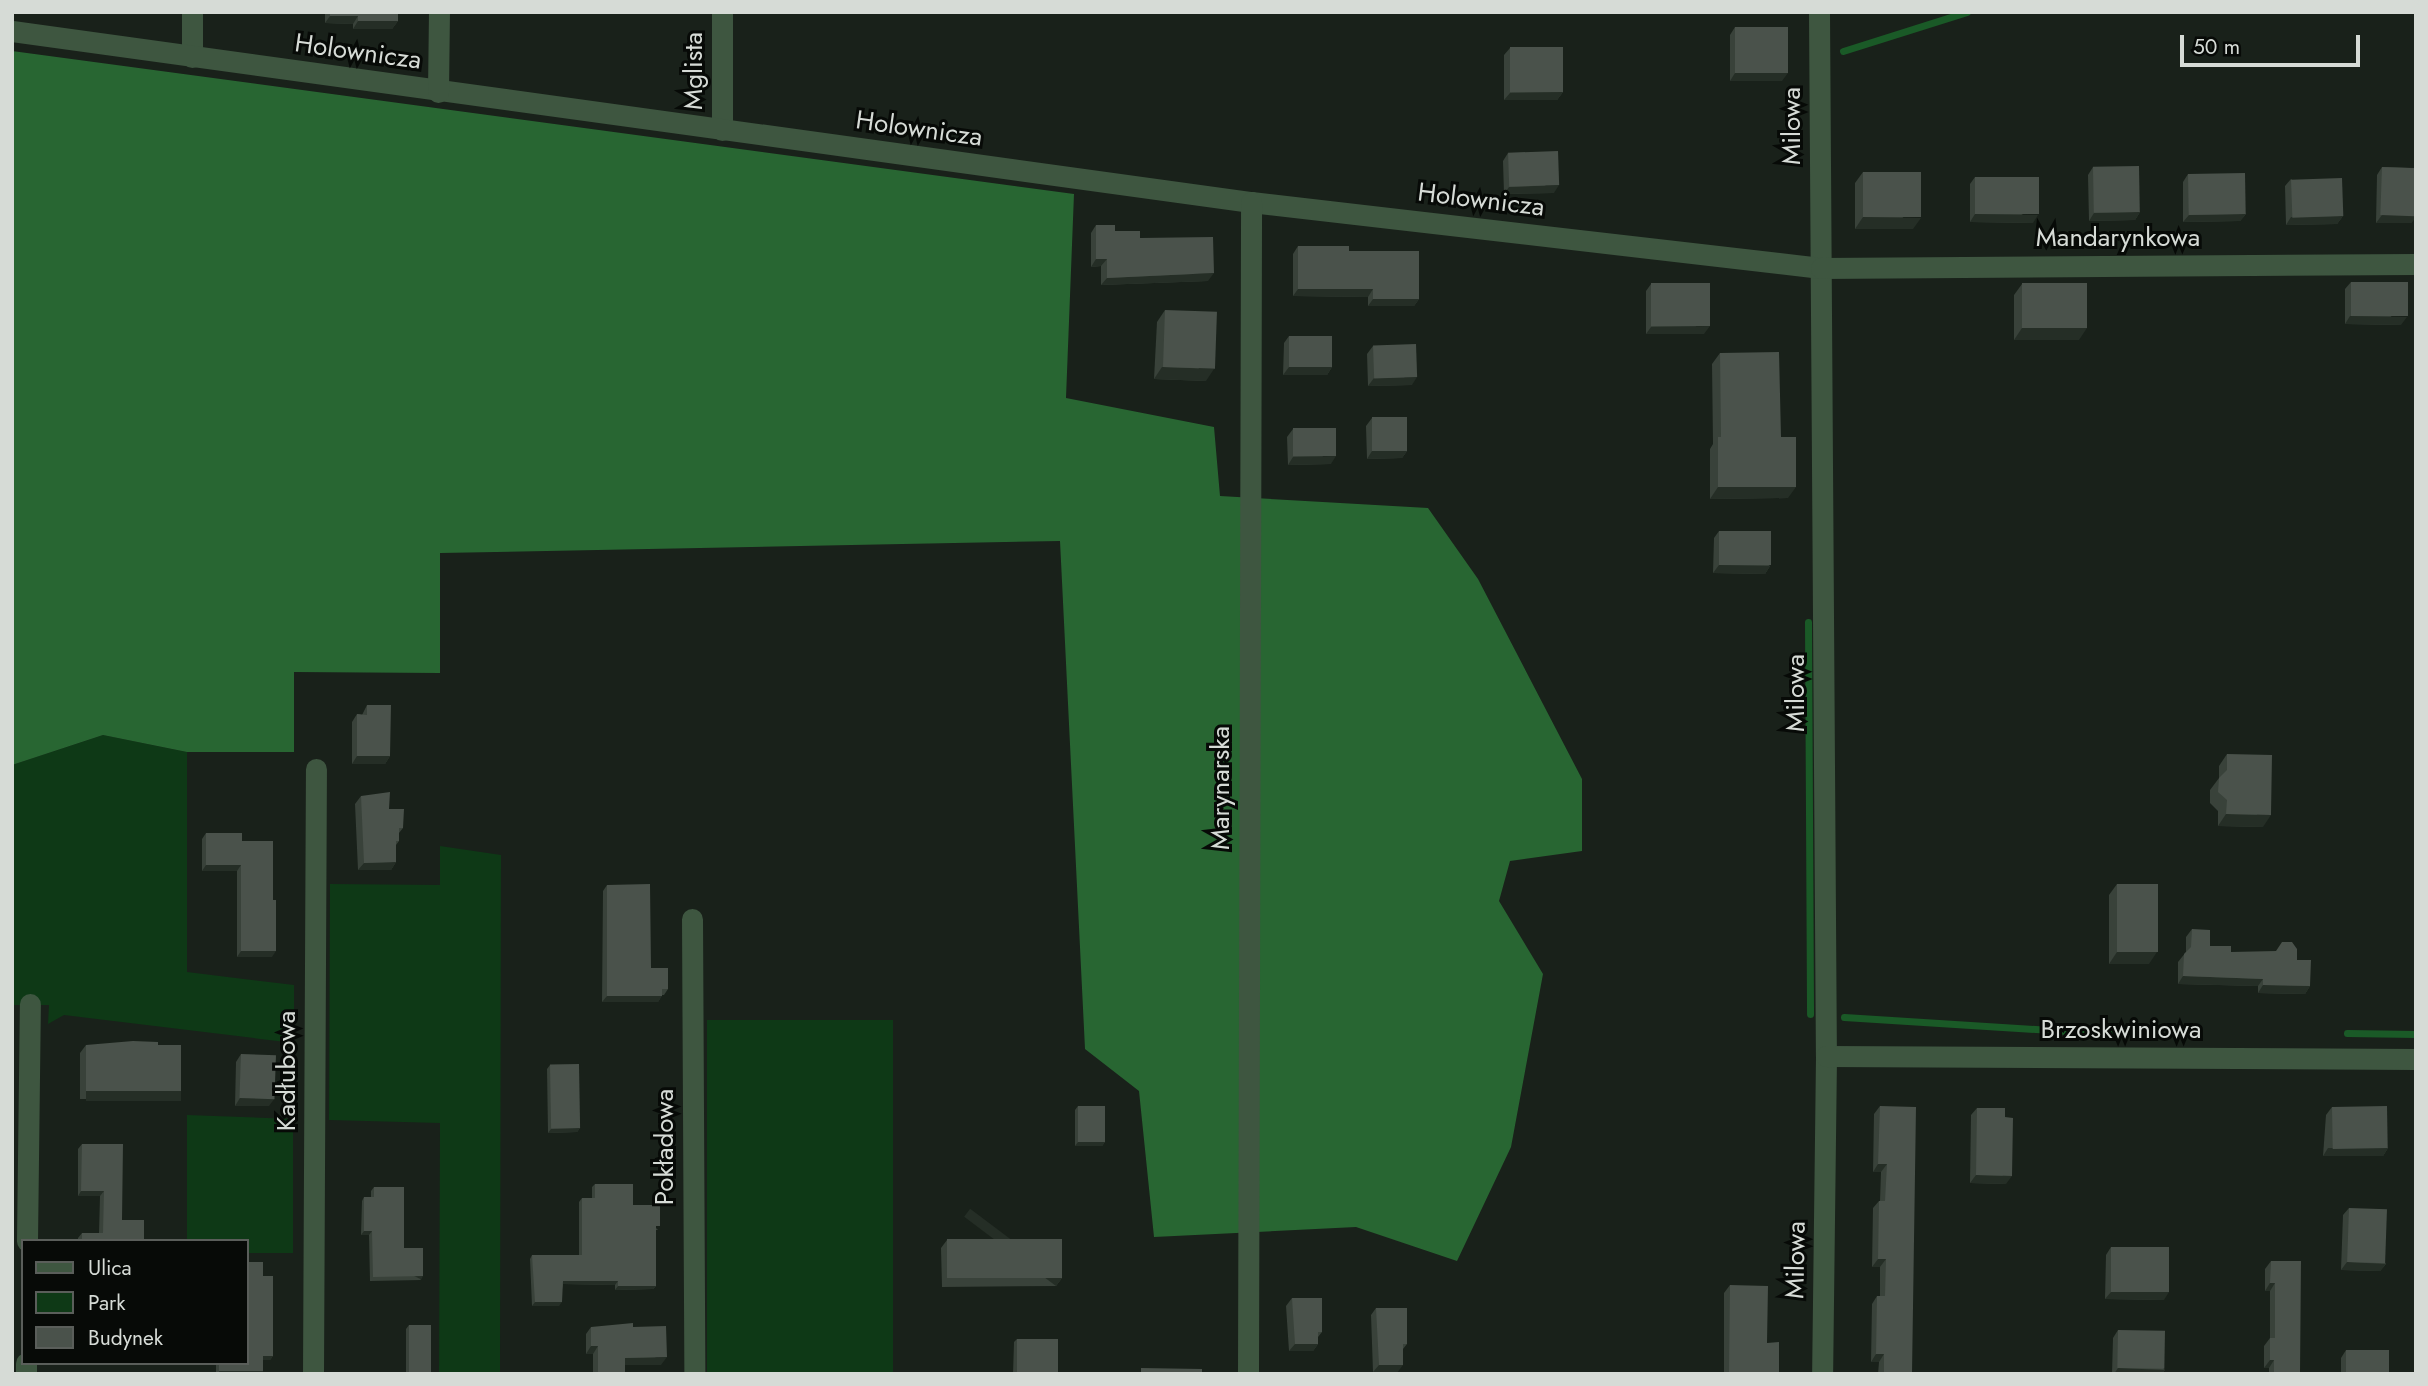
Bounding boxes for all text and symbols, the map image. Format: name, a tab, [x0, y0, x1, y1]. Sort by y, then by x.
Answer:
scale bar	[2183, 21, 2363, 65]
street label: Holownicza	[293, 28, 423, 76]
street label: Mglista	[678, 32, 710, 110]
text: 50 m	[2193, 32, 2240, 62]
street label: Milowa	[1776, 87, 1808, 165]
street label: Holownicza	[854, 105, 984, 153]
street label: Holownicza	[1416, 177, 1546, 223]
street label: Mandarynkowa	[2036, 222, 2200, 254]
street label: Milowa	[1780, 654, 1812, 732]
street label: Marynarska	[1205, 726, 1237, 850]
street label: Kadłubowa	[271, 1011, 303, 1131]
street label: Brzoskwiniowa	[2040, 1014, 2202, 1046]
street label: Pokładowa	[649, 1089, 681, 1205]
street label: Milowa	[1780, 1221, 1812, 1299]
legend	[21, 1239, 248, 1365]
text: Ulica	[88, 1253, 132, 1283]
text: Park	[88, 1288, 125, 1318]
text: Budynek	[88, 1323, 163, 1353]

